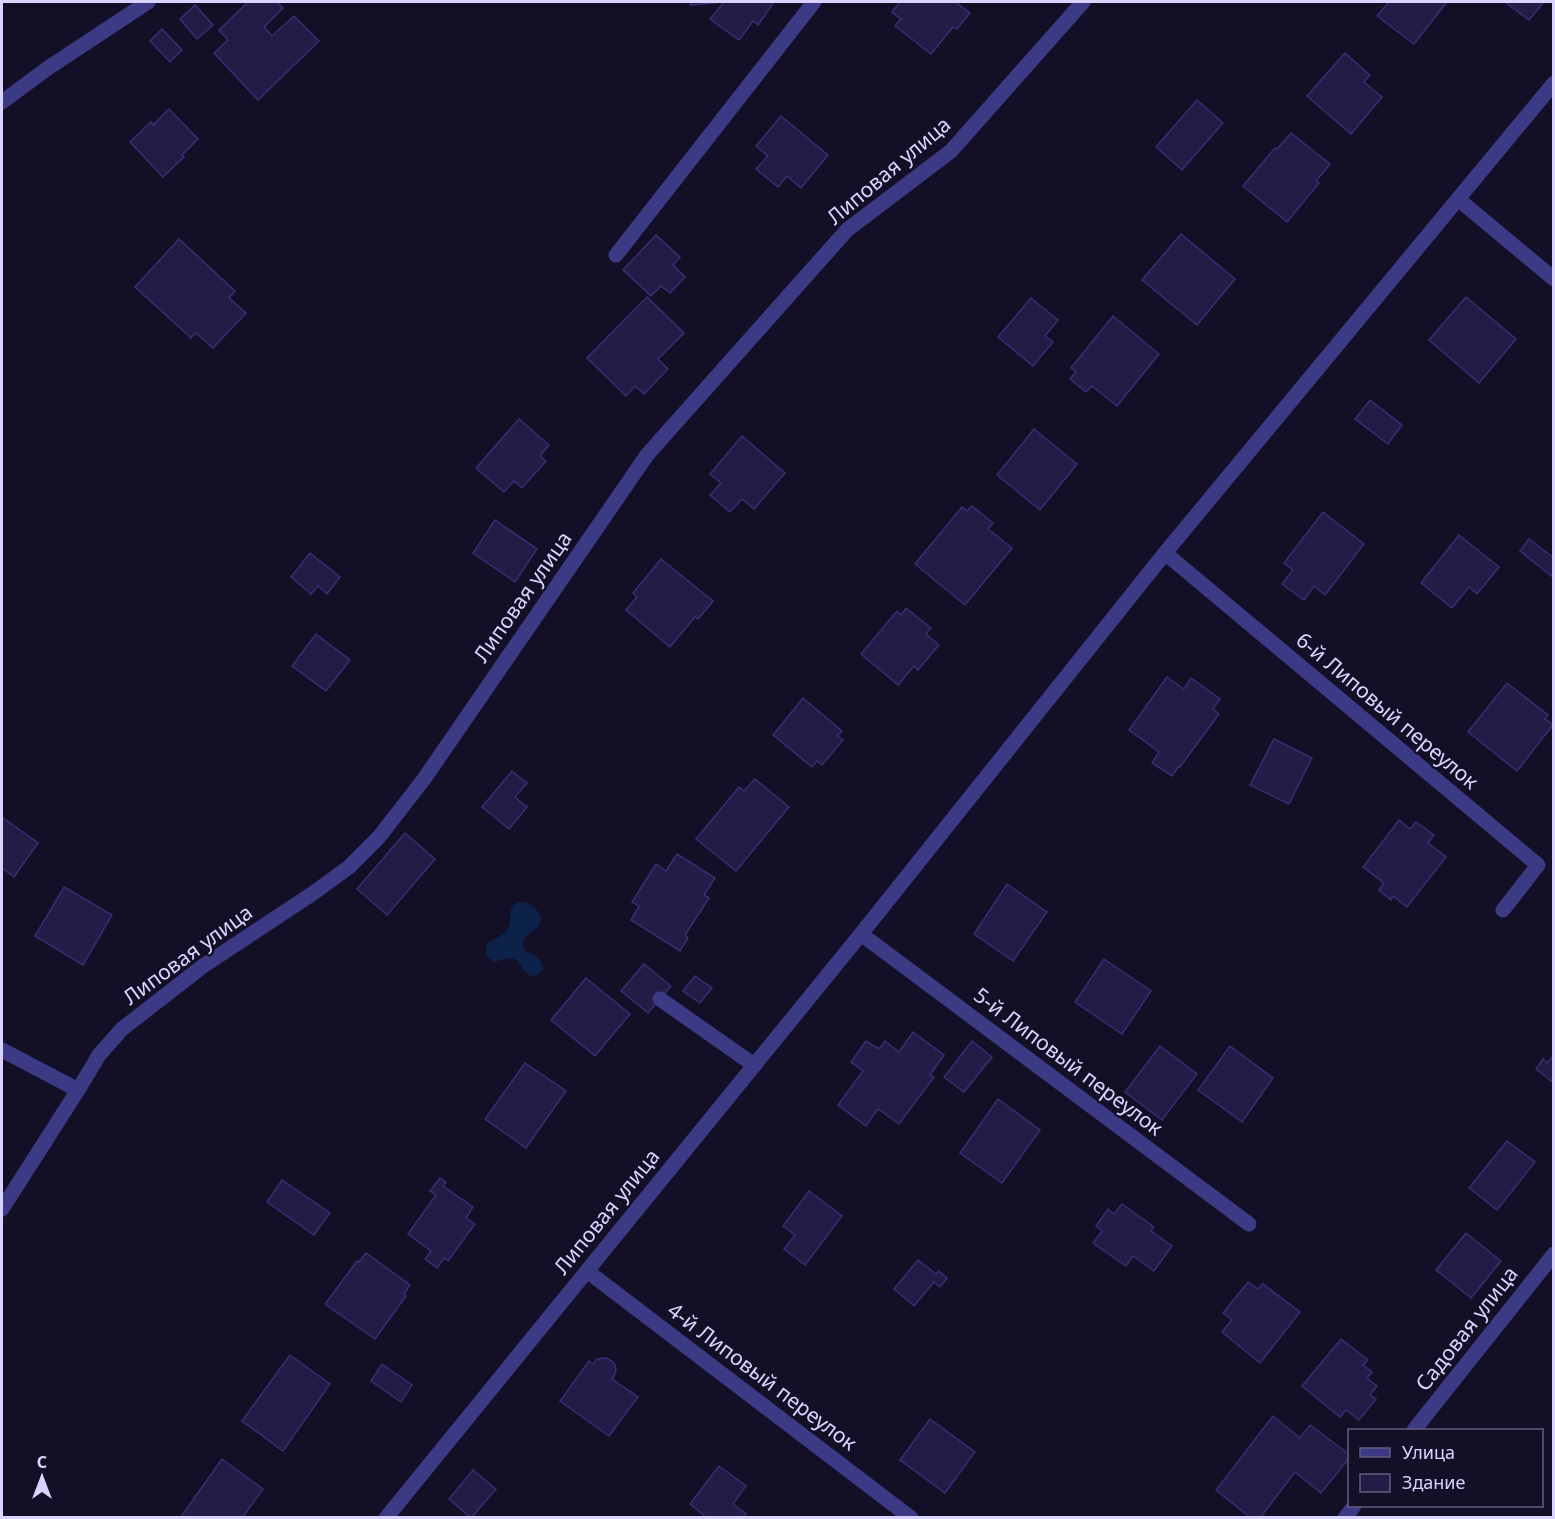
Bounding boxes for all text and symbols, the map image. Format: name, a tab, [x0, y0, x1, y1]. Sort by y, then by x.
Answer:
street label: Липовая улица	[821, 110, 956, 230]
street label: Липовая улица	[467, 526, 578, 667]
street label: 6-й Липовый переулок	[1291, 626, 1485, 795]
street label: Липовая улица	[117, 898, 258, 1011]
street label: 5-й Липовый переулок	[968, 981, 1169, 1142]
street label: Липовая улица	[547, 1143, 665, 1280]
street label: Садовая улица	[1409, 1260, 1524, 1396]
street label: 4-й Липовый переулок	[662, 1296, 863, 1457]
legend	[1348, 1429, 1543, 1507]
text: Улица	[1402, 1440, 1455, 1464]
north arrow	[12, 1447, 72, 1507]
text: С	[37, 1451, 47, 1473]
text: Здание	[1402, 1470, 1466, 1494]

